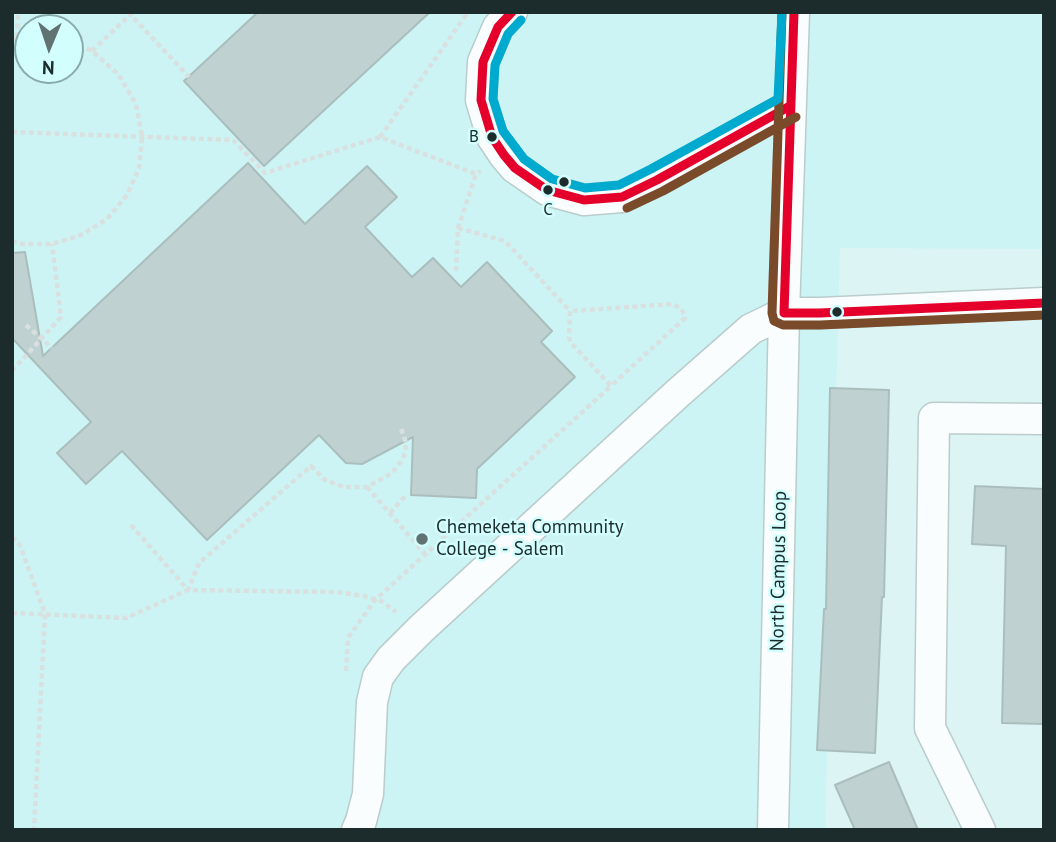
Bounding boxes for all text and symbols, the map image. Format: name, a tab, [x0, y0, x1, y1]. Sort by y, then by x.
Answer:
north arrow	[14, 14, 84, 84]
text: N	[42, 56, 55, 80]
place label: B	[469, 127, 479, 147]
marker: B	[485, 130, 499, 144]
unlabelled marker	[557, 175, 571, 189]
marker: C	[541, 183, 555, 197]
place label: C	[543, 200, 553, 220]
unlabelled marker	[830, 305, 844, 319]
street label: North Campus Loop	[766, 491, 792, 651]
place label: Chemeketa Community College - Salem	[436, 517, 624, 561]
marker: Chemeketa Community College - Salem	[414, 531, 430, 547]

